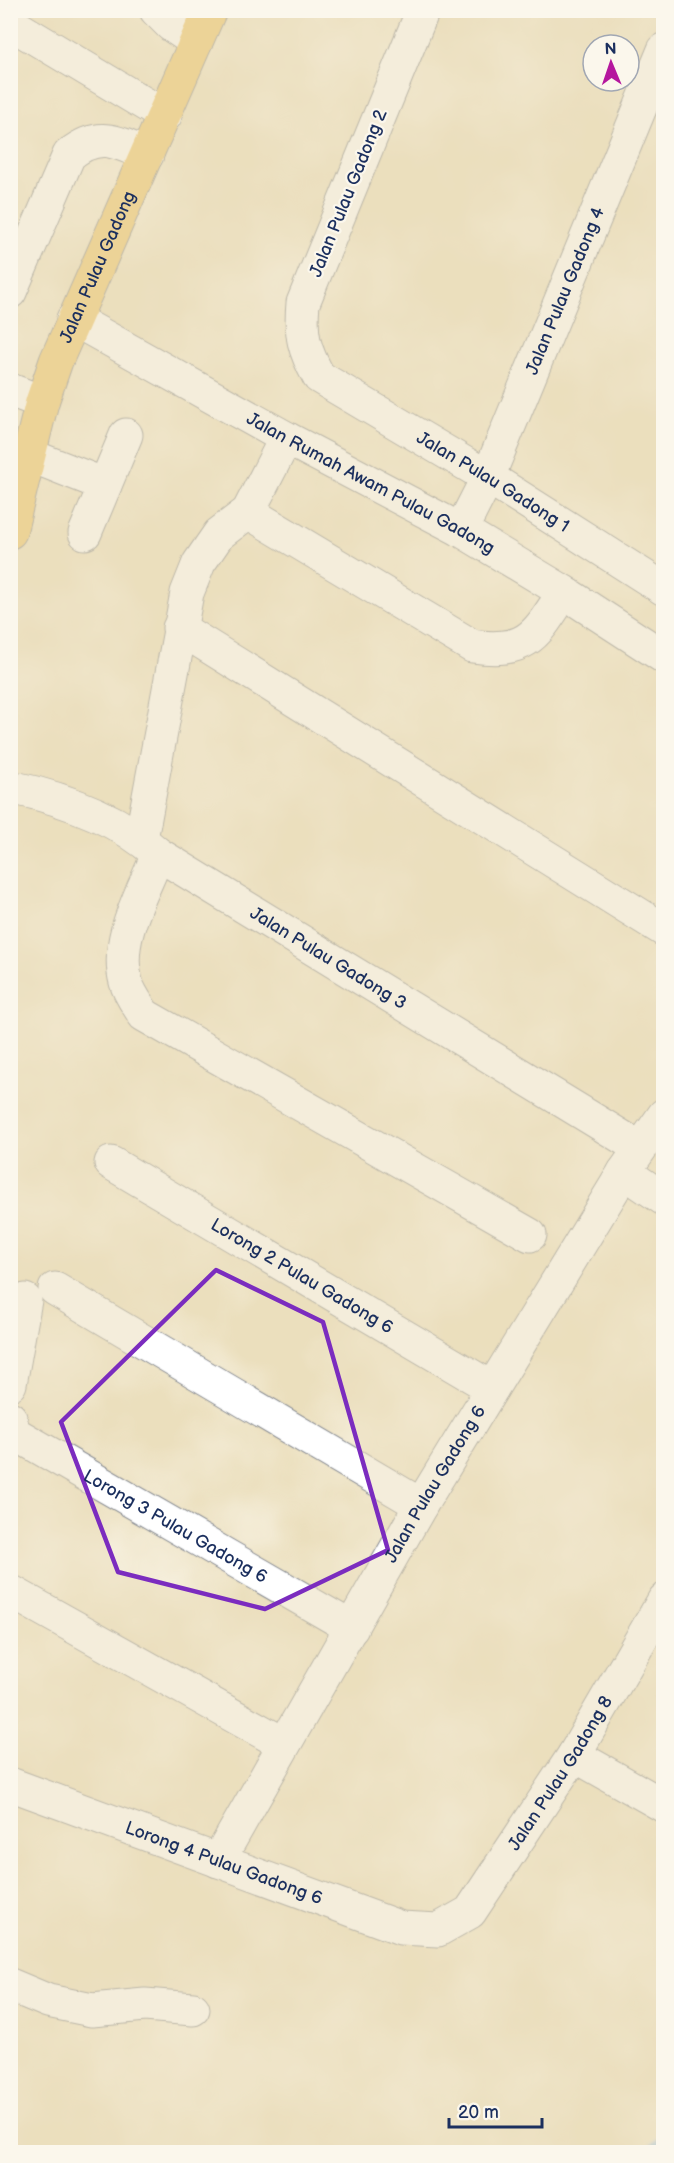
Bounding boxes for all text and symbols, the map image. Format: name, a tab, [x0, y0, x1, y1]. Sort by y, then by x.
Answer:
north arrow	[581, 33, 641, 93]
text: N	[604, 40, 617, 59]
street label: Jalan Pulau Gadong 2	[305, 106, 392, 280]
street label: Jalan Pulau Gadong	[55, 188, 140, 346]
street label: Jalan Pulau Gadong 4	[521, 204, 609, 378]
street label: Jalan Rumah Awam Pulau Gadong	[243, 408, 498, 559]
street label: Jalan Pulau Gadong 1	[413, 427, 573, 537]
street label: Jalan Pulau Gadong 3	[246, 903, 410, 1014]
street label: Lorong 2 Pulau Gadong 6	[207, 1214, 397, 1338]
street label: Jalan Pulau Gadong 6	[380, 1402, 490, 1566]
street label: Lorong 3 Pulau Gadong 6	[80, 1465, 271, 1588]
street label: Jalan Pulau Gadong 8	[504, 1692, 617, 1855]
street label: Lorong 4 Pulau Gadong 6	[122, 1817, 325, 1909]
scale bar	[449, 2091, 542, 2129]
text: 20 m	[458, 2102, 499, 2123]

